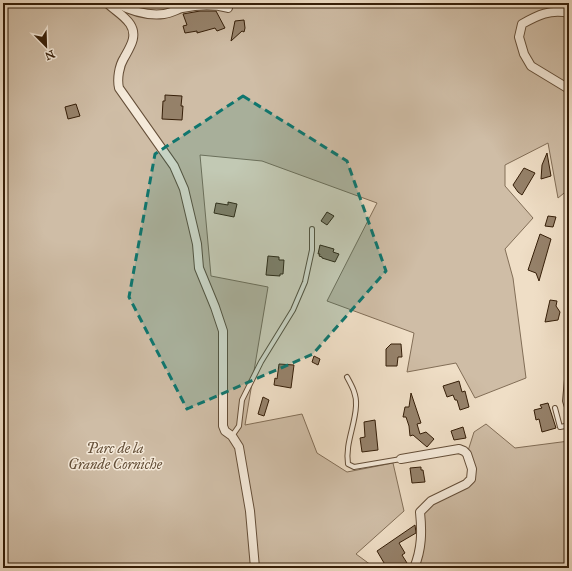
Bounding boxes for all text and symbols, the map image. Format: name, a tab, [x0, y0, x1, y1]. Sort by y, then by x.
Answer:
north arrow	[26, 26, 66, 66]
text: N	[42, 47, 57, 63]
park label: Parc de la Grande Corniche	[68, 440, 163, 473]

